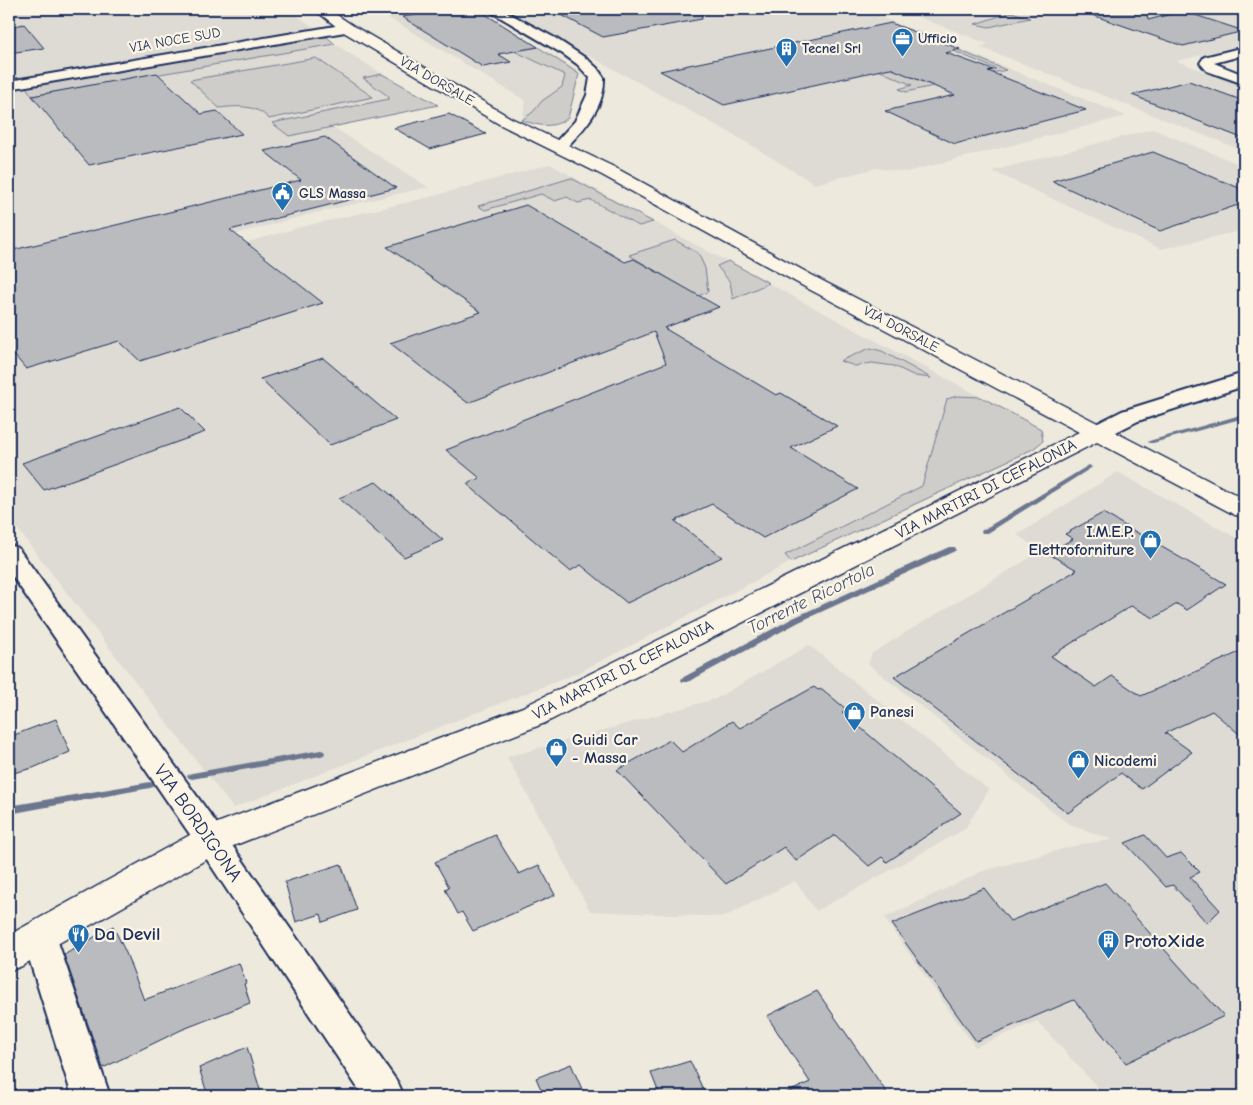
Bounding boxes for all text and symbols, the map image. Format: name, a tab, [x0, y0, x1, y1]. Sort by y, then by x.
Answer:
street label: VIA NOCE SUD	[128, 24, 222, 56]
office icon: Ufficio	[890, 26, 914, 57]
place label: Ufficio	[918, 30, 957, 47]
building icon: Tecnel Srl	[774, 36, 798, 67]
place label: Tecnel Srl	[802, 40, 861, 57]
street label: VIA DORSALE	[397, 53, 477, 109]
public building icon: GLS Massa	[271, 181, 295, 212]
place label: GLS Massa	[299, 185, 366, 202]
street label: VIA DORSALE	[860, 302, 942, 356]
street label: VIA MARTIRI DI CEFALONIA	[893, 435, 1079, 543]
place label: I.M.E.P. Elettroforniture	[1028, 523, 1134, 559]
shop icon: I.M.E.P. Elettroforniture	[1138, 529, 1162, 560]
water label: Torrente Ricortola	[744, 559, 878, 639]
street label: VIA MARTIRI DI CEFALONIA	[530, 616, 716, 724]
shop icon: Panesi	[842, 700, 866, 731]
place label: Panesi	[870, 703, 914, 721]
place label: Guidi Car - Massa	[572, 731, 638, 767]
shop icon: Guidi Car - Massa	[544, 737, 568, 768]
shop icon: Nicodemi	[1066, 749, 1090, 780]
place label: Nicodemi	[1094, 752, 1157, 770]
street label: VIA BORDIGONA	[149, 760, 247, 886]
restaurant icon: Da Devil	[66, 922, 90, 953]
place label: Da Devil	[94, 923, 161, 945]
building icon: ProtoXide	[1096, 929, 1120, 960]
place label: ProtoXide	[1124, 930, 1205, 952]

